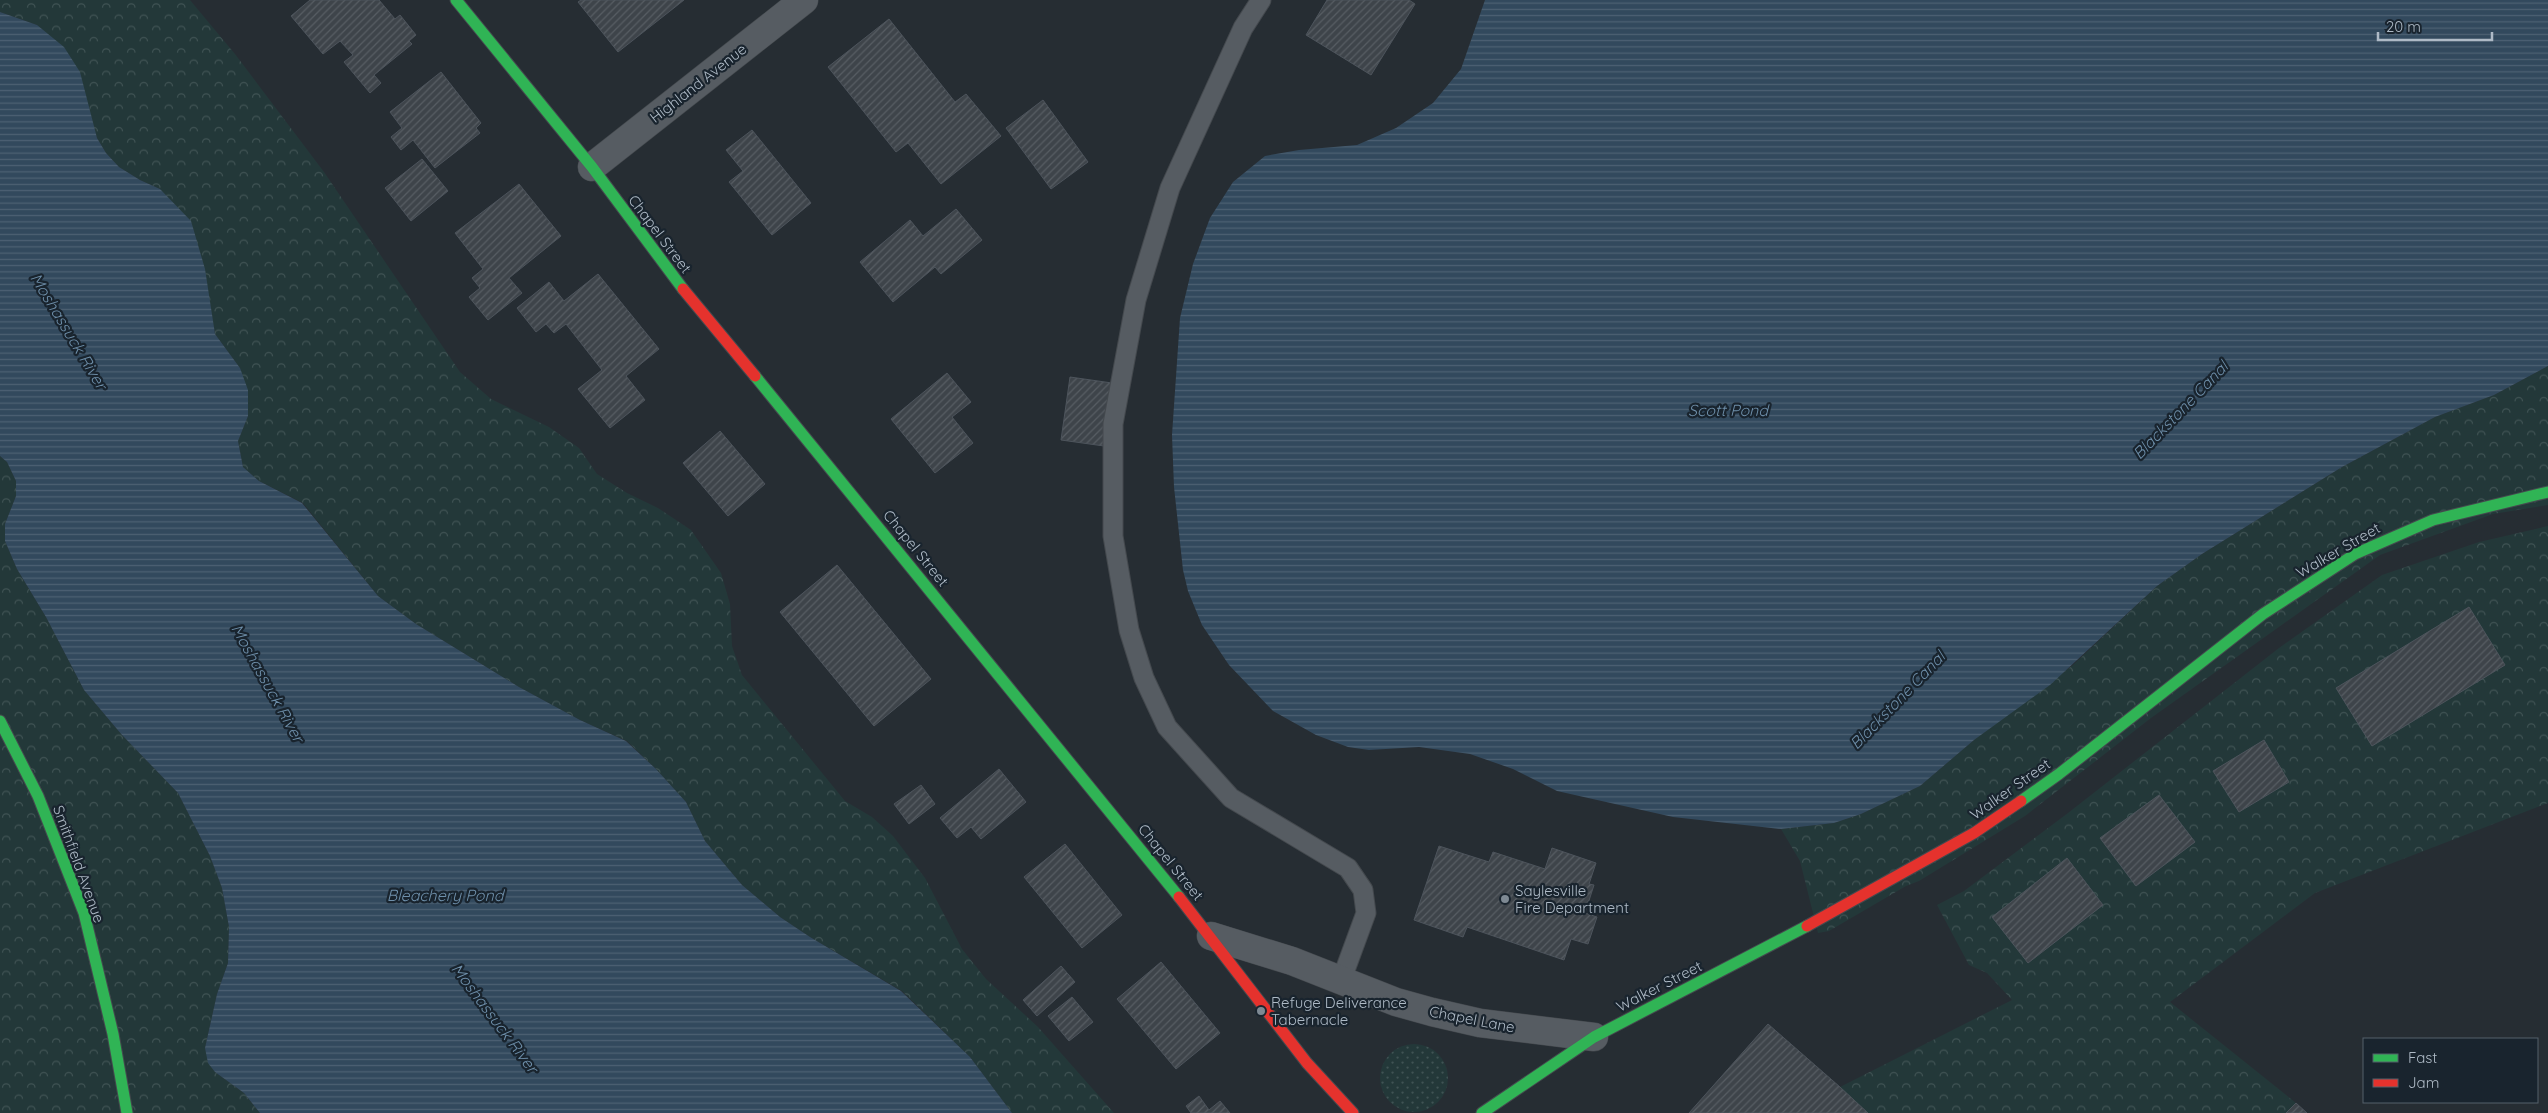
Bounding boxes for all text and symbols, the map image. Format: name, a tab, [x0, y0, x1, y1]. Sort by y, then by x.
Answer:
scale bar	[2378, 10, 2492, 42]
text: 20 m	[2386, 17, 2421, 36]
street label: Highland Avenue	[646, 39, 750, 127]
street label: Chapel Street	[624, 191, 696, 277]
water label: Moshassuck River	[26, 269, 113, 394]
water label: Blackstone Canal	[2128, 355, 2233, 463]
water label: Scott Pond	[1688, 400, 1770, 420]
street label: Chapel Street	[879, 506, 953, 590]
street label: Walker Street	[2293, 518, 2383, 582]
water label: Moshassuck River	[227, 620, 310, 747]
water label: Blackstone Canal	[1845, 645, 1950, 753]
street label: Walker Street	[1966, 754, 2054, 824]
street label: Smithfield Avenue	[49, 803, 109, 925]
street label: Chapel Street	[1134, 820, 1208, 904]
place label: Saylesville Fire Department	[1515, 881, 1629, 917]
water label: Bleachery Pond	[387, 885, 506, 905]
marker: Saylesville Fire Department	[1499, 893, 1511, 905]
street label: Walker Street	[1613, 956, 1705, 1016]
water label: Moshassuck River	[447, 959, 544, 1078]
place label: Refuge Deliverance Tabernacle	[1271, 993, 1407, 1029]
street label: Chapel Lane	[1428, 1001, 1516, 1037]
marker: Refuge Deliverance Tabernacle	[1255, 1005, 1267, 1017]
legend	[2363, 1038, 2538, 1103]
text: Fast	[2408, 1048, 2437, 1067]
text: Jam	[2408, 1073, 2439, 1092]

